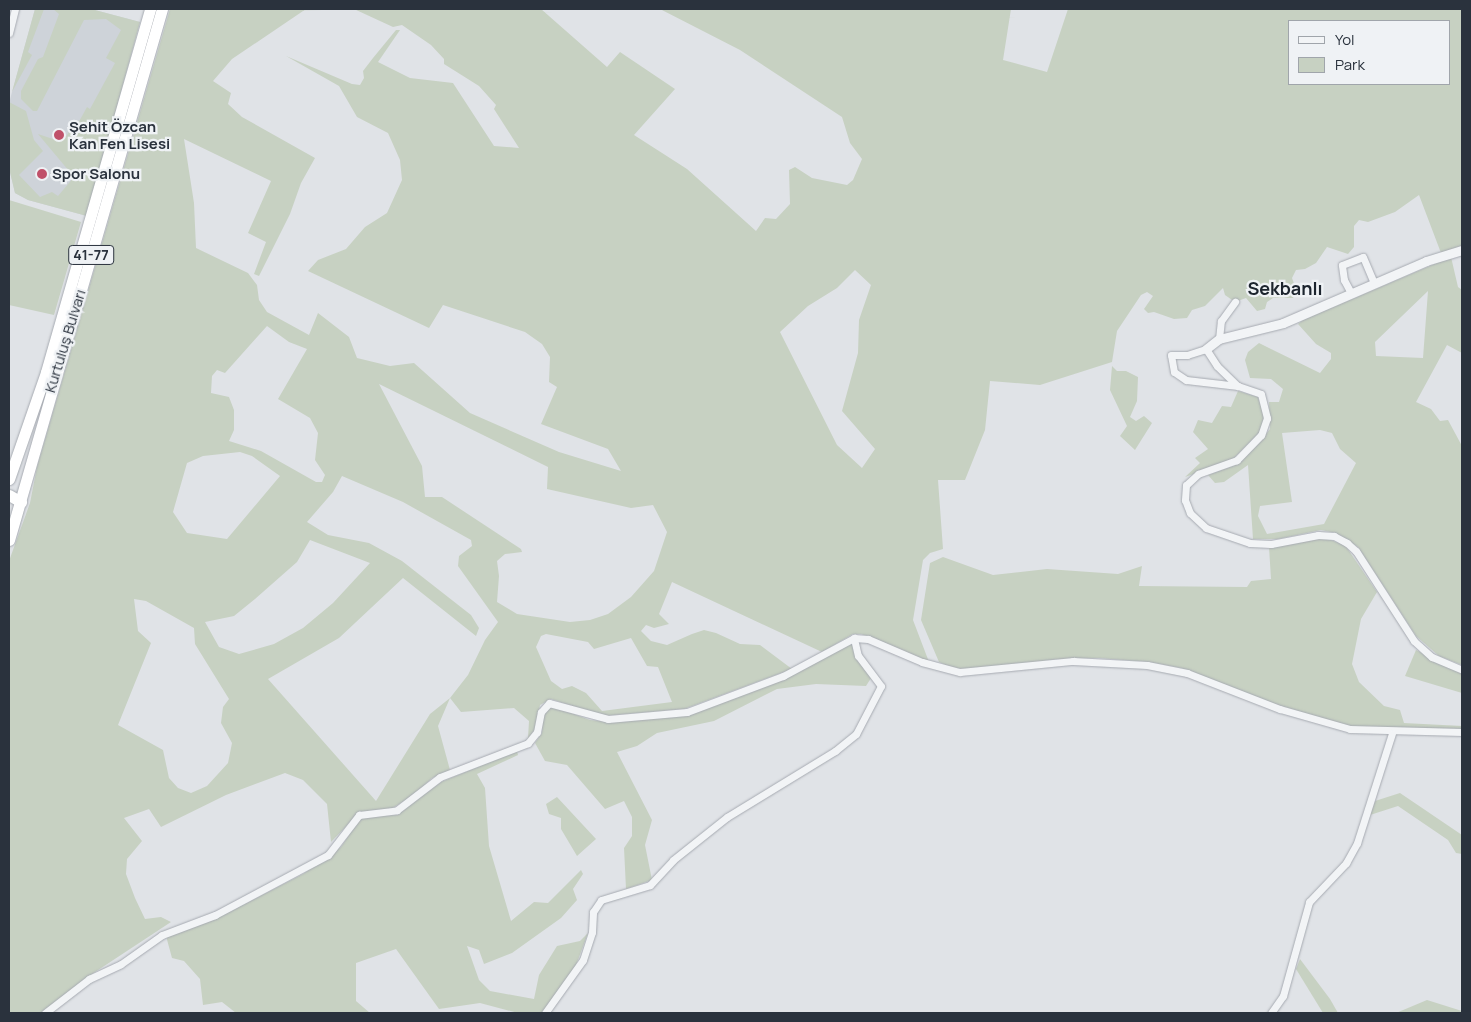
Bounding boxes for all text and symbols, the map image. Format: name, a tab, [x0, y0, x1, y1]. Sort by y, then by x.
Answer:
legend	[1288, 20, 1451, 85]
text: Yol	[1335, 29, 1355, 50]
text: Park	[1335, 54, 1365, 75]
place label: Şehit Özcan Kan Fen Lisesi	[69, 117, 170, 152]
marker: Şehit Özcan Kan Fen Lisesi	[53, 129, 65, 141]
place label: Spor Salonu	[52, 165, 140, 183]
marker: Spor Salonu	[36, 168, 48, 180]
road number: 41-77	[67, 244, 115, 266]
district label: Sekbanlı	[1247, 277, 1323, 299]
street label: Kurtuluş Bulvarı	[41, 287, 89, 395]

